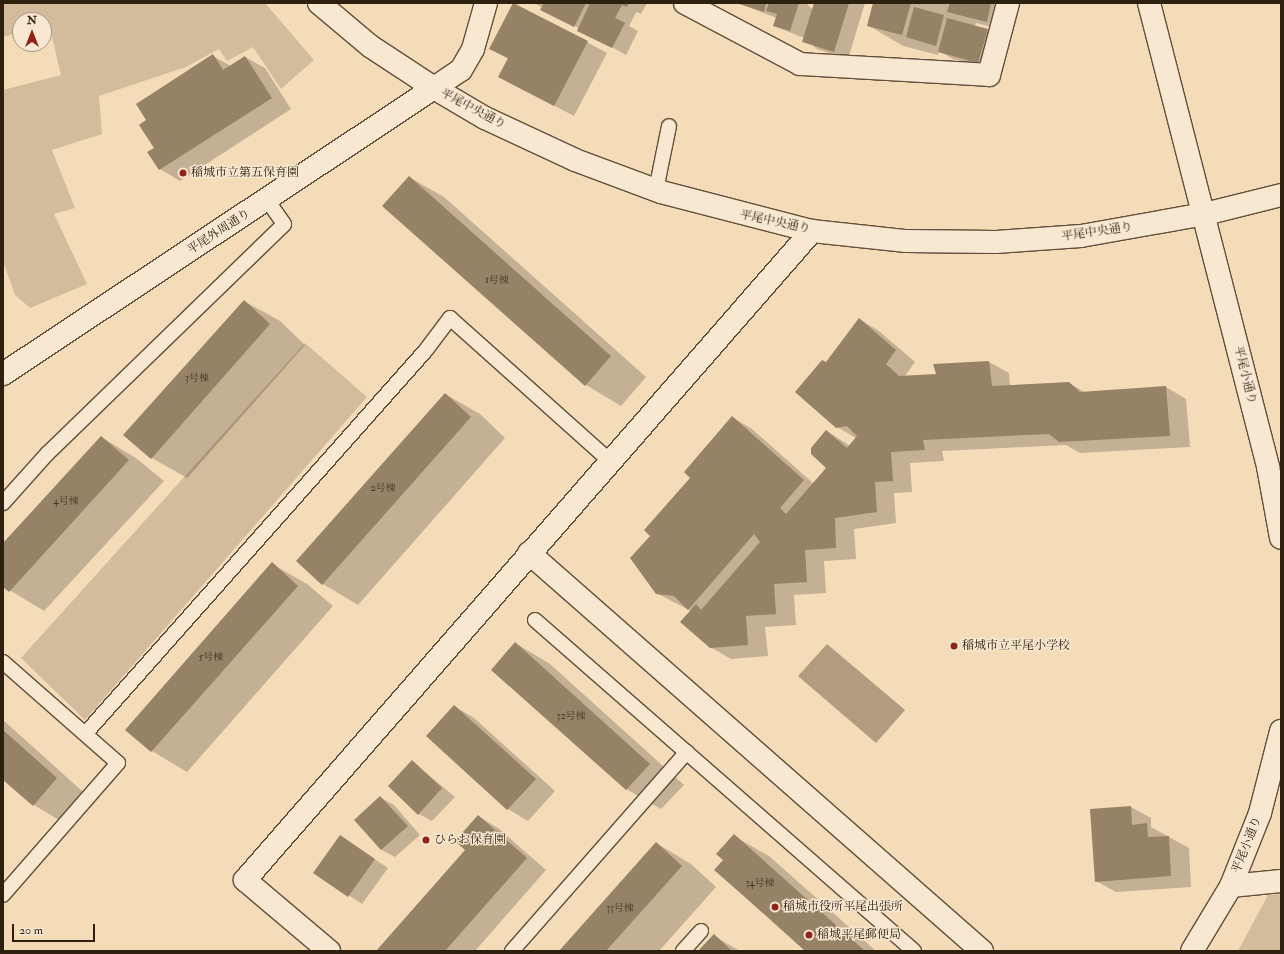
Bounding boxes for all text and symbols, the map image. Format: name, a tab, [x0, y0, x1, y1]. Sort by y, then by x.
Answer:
north arrow	[12, 12, 52, 52]
text: N	[27, 14, 37, 27]
street label: 平尾中央通り	[438, 86, 508, 132]
place label: 稲城市立第五保育園	[191, 166, 299, 180]
marker: 稲城市立第五保育園	[178, 168, 188, 178]
street label: 平尾外周通り	[185, 206, 253, 258]
street label: 平尾中央通り	[738, 207, 812, 237]
street label: 平尾中央通り	[1060, 220, 1134, 244]
house number: 1号棟	[485, 275, 509, 287]
street label: 平尾小通り	[1231, 344, 1259, 406]
house number: 3号棟	[185, 373, 209, 385]
house number: 2号棟	[370, 483, 396, 495]
house number: 4号棟	[53, 496, 79, 508]
place label: 稲城市立平尾小学校	[962, 639, 1070, 653]
marker: 稲城市立平尾小学校	[949, 641, 959, 651]
house number: 5号棟	[199, 652, 223, 664]
house number: 32号棟	[557, 711, 585, 723]
street label: 平尾小通り	[1229, 814, 1265, 876]
place label: ひらお保育園	[434, 833, 506, 847]
marker: ひらお保育園	[421, 835, 431, 845]
house number: 34号棟	[745, 878, 775, 890]
place label: 稲城市役所平尾出張所	[783, 900, 903, 914]
marker: 稲城市役所平尾出張所	[770, 902, 780, 912]
house number: 33号棟	[606, 903, 634, 915]
scale bar	[14, 916, 97, 942]
text: 20 m	[19, 923, 43, 938]
place label: 稲城平尾郵便局	[817, 928, 901, 942]
marker: 稲城平尾郵便局	[804, 930, 814, 940]

